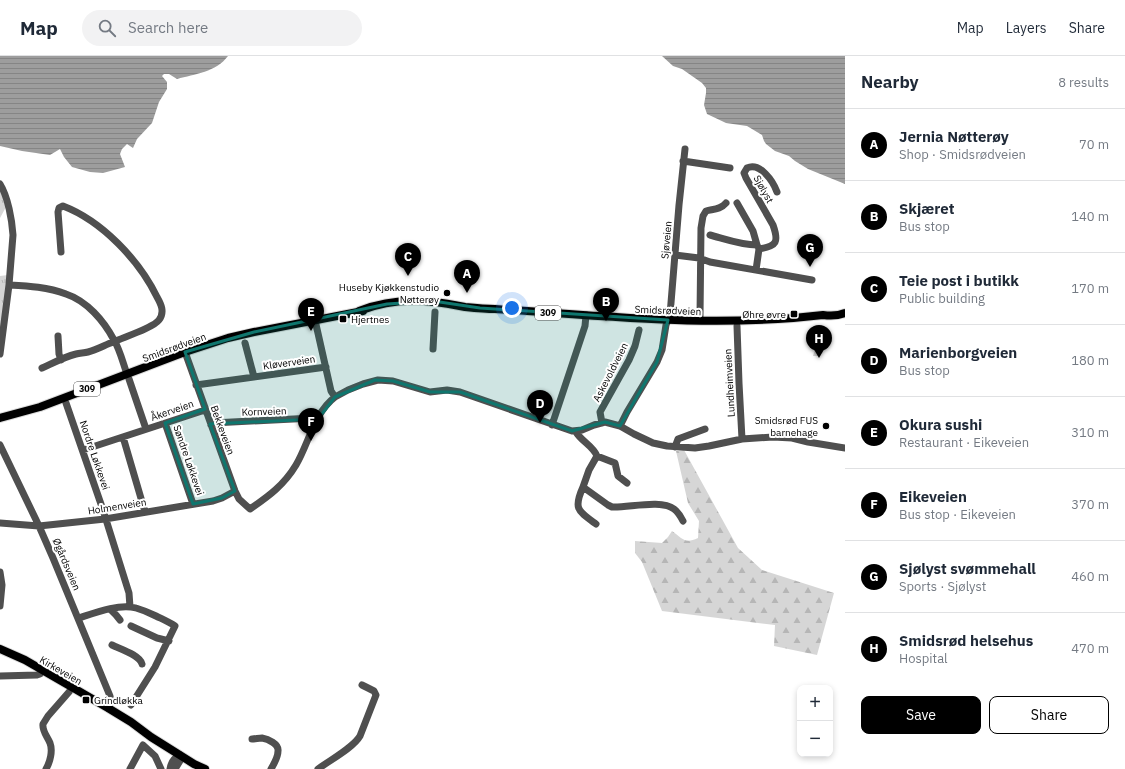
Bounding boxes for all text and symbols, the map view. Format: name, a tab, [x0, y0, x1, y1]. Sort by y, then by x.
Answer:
search box	[82, 10, 362, 46]
text: Map	[20, 16, 58, 40]
icon: search	[96, 17, 118, 39]
text: Search here	[128, 18, 208, 37]
text: Map	[957, 19, 984, 37]
text: Layers	[1006, 19, 1047, 37]
text: Share	[1069, 19, 1105, 37]
text: Nearby	[861, 71, 919, 93]
text: 8 results	[1058, 74, 1109, 91]
text: Jernia Nøtterøy	[899, 127, 1009, 146]
text: A	[870, 136, 878, 153]
text: 70 m	[1079, 136, 1109, 153]
text: Shop · Smidsrødveien	[899, 146, 1026, 163]
street label: Sjølyst	[751, 173, 777, 206]
text: Skjæret	[899, 199, 954, 218]
text: B	[870, 208, 878, 225]
text: 140 m	[1071, 208, 1109, 225]
text: Bus stop	[899, 218, 950, 235]
street label: Sjøveien	[658, 221, 675, 259]
pin: G	[797, 234, 823, 267]
pin: C	[395, 243, 421, 276]
pin: A	[454, 260, 480, 293]
text: Teie post i butikk	[899, 271, 1019, 290]
text: C	[870, 280, 878, 297]
text: 170 m	[1071, 280, 1109, 297]
place label: Huseby Kjøkkenstudio Nøtterøy	[339, 281, 439, 306]
marker: Huseby Kjøkkenstudio Nøtterøy	[442, 288, 452, 298]
pin: B	[593, 288, 619, 321]
text: Public building	[899, 290, 985, 307]
pin: E	[298, 298, 324, 331]
your location	[502, 298, 522, 318]
street label: Smidsrødveien	[634, 303, 702, 318]
road number: 309	[535, 306, 561, 320]
place label: Øhre øvre	[742, 308, 786, 321]
marker: Øhre øvre	[789, 309, 799, 319]
place label: Hjertnes	[351, 313, 389, 326]
marker: Hjertnes	[338, 314, 348, 324]
pin: H	[806, 325, 832, 358]
street label: Smidsrødveien	[141, 330, 208, 365]
street label: Askevoldveien	[590, 340, 631, 404]
text: Marienborgveien	[899, 343, 1017, 362]
street label: Lundheimveien	[721, 348, 738, 417]
street label: Kløverveien	[262, 352, 316, 373]
text: D	[869, 352, 879, 369]
text: 180 m	[1071, 352, 1109, 369]
text: Bus stop	[899, 362, 950, 379]
road number: 309	[74, 382, 100, 396]
pin: D	[527, 390, 553, 423]
street label: Åkerveien	[149, 397, 195, 424]
street label: Bekkeveien	[208, 404, 237, 457]
street label: Kornveien	[241, 404, 287, 419]
pin: F	[298, 408, 324, 441]
place label: Smidsrød FUS barnehage	[755, 414, 819, 439]
text: Okura sushi	[899, 415, 982, 434]
street label: Nordre Løkkevei	[77, 419, 113, 492]
marker: Smidsrød FUS barnehage	[821, 421, 831, 431]
street label: Søndre Løkkevei	[170, 423, 207, 497]
text: E	[870, 424, 878, 441]
text: 310 m	[1071, 424, 1109, 441]
text: Restaurant · Eikeveien	[899, 434, 1029, 451]
text: Eikeveien	[899, 487, 967, 506]
street label: Holmenveien	[87, 495, 147, 518]
text: F	[870, 496, 878, 513]
text: 370 m	[1071, 496, 1109, 513]
text: Bus stop · Eikeveien	[899, 506, 1016, 523]
street label: Øgårdsveien	[50, 536, 83, 592]
text: Sjølyst svømmehall	[899, 559, 1036, 578]
text: G	[869, 568, 879, 585]
text: 460 m	[1071, 568, 1109, 585]
text: Sports · Sjølyst	[899, 578, 986, 595]
text: Smidsrød helsehus	[899, 631, 1033, 650]
text: H	[869, 640, 879, 657]
text: 470 m	[1071, 640, 1109, 657]
text: Hospital	[899, 650, 948, 667]
street label: Kirkeveien	[37, 653, 84, 688]
map controls	[797, 685, 833, 757]
button: +	[797, 685, 833, 721]
place label: Grindløkka	[94, 694, 143, 707]
marker: Grindløkka	[81, 695, 91, 705]
button: Save	[861, 696, 981, 734]
button: Share	[989, 696, 1109, 734]
button: −	[797, 721, 833, 757]

